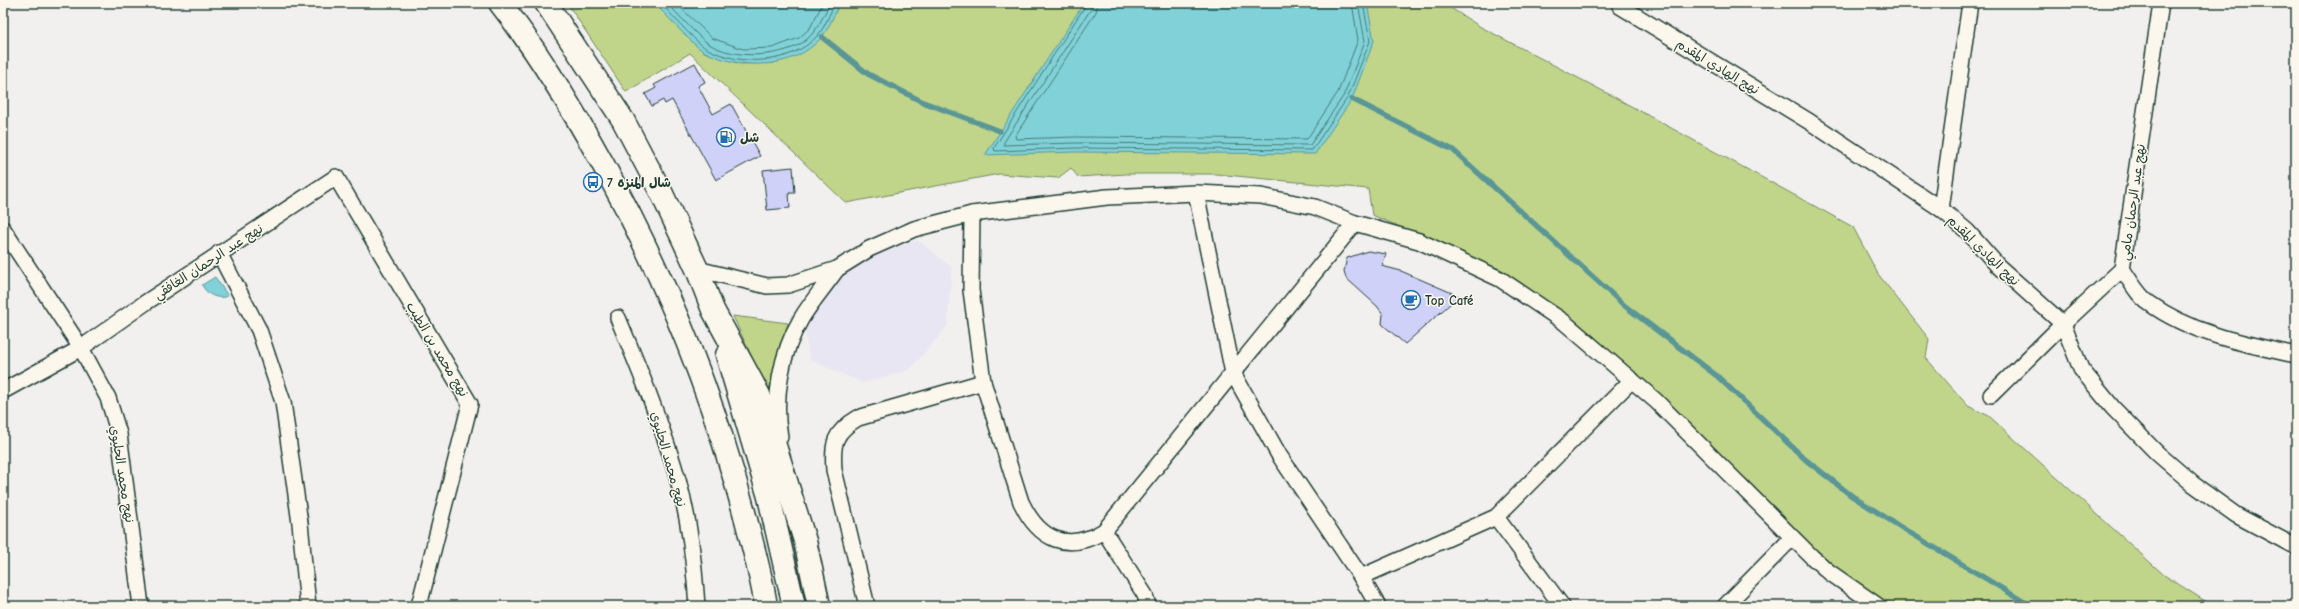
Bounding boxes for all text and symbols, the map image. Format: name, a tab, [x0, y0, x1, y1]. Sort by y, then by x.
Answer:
street label: نهج الهادي المقدم	[1672, 36, 1762, 100]
fuel station icon: شل	[715, 126, 737, 148]
place label: شل	[740, 130, 759, 145]
street label: نهج عبد الرحمان مامي	[2117, 143, 2152, 262]
bus stop icon: شال المنزه 7	[582, 171, 604, 193]
place label: شال المنزه 7	[607, 175, 671, 190]
street label: نهج الهادي المقدم	[1942, 212, 2023, 291]
street label: نهج عبد الرحمان الغافقي	[151, 221, 268, 306]
cafe icon: Top Café	[1400, 289, 1422, 311]
place label: Top Café	[1425, 293, 1474, 308]
street label: نهج محمد بن الطيب	[402, 299, 472, 400]
street label: نهج محمد الحليوي	[646, 410, 689, 509]
street label: نهج محمد الحليوي	[105, 424, 138, 524]

